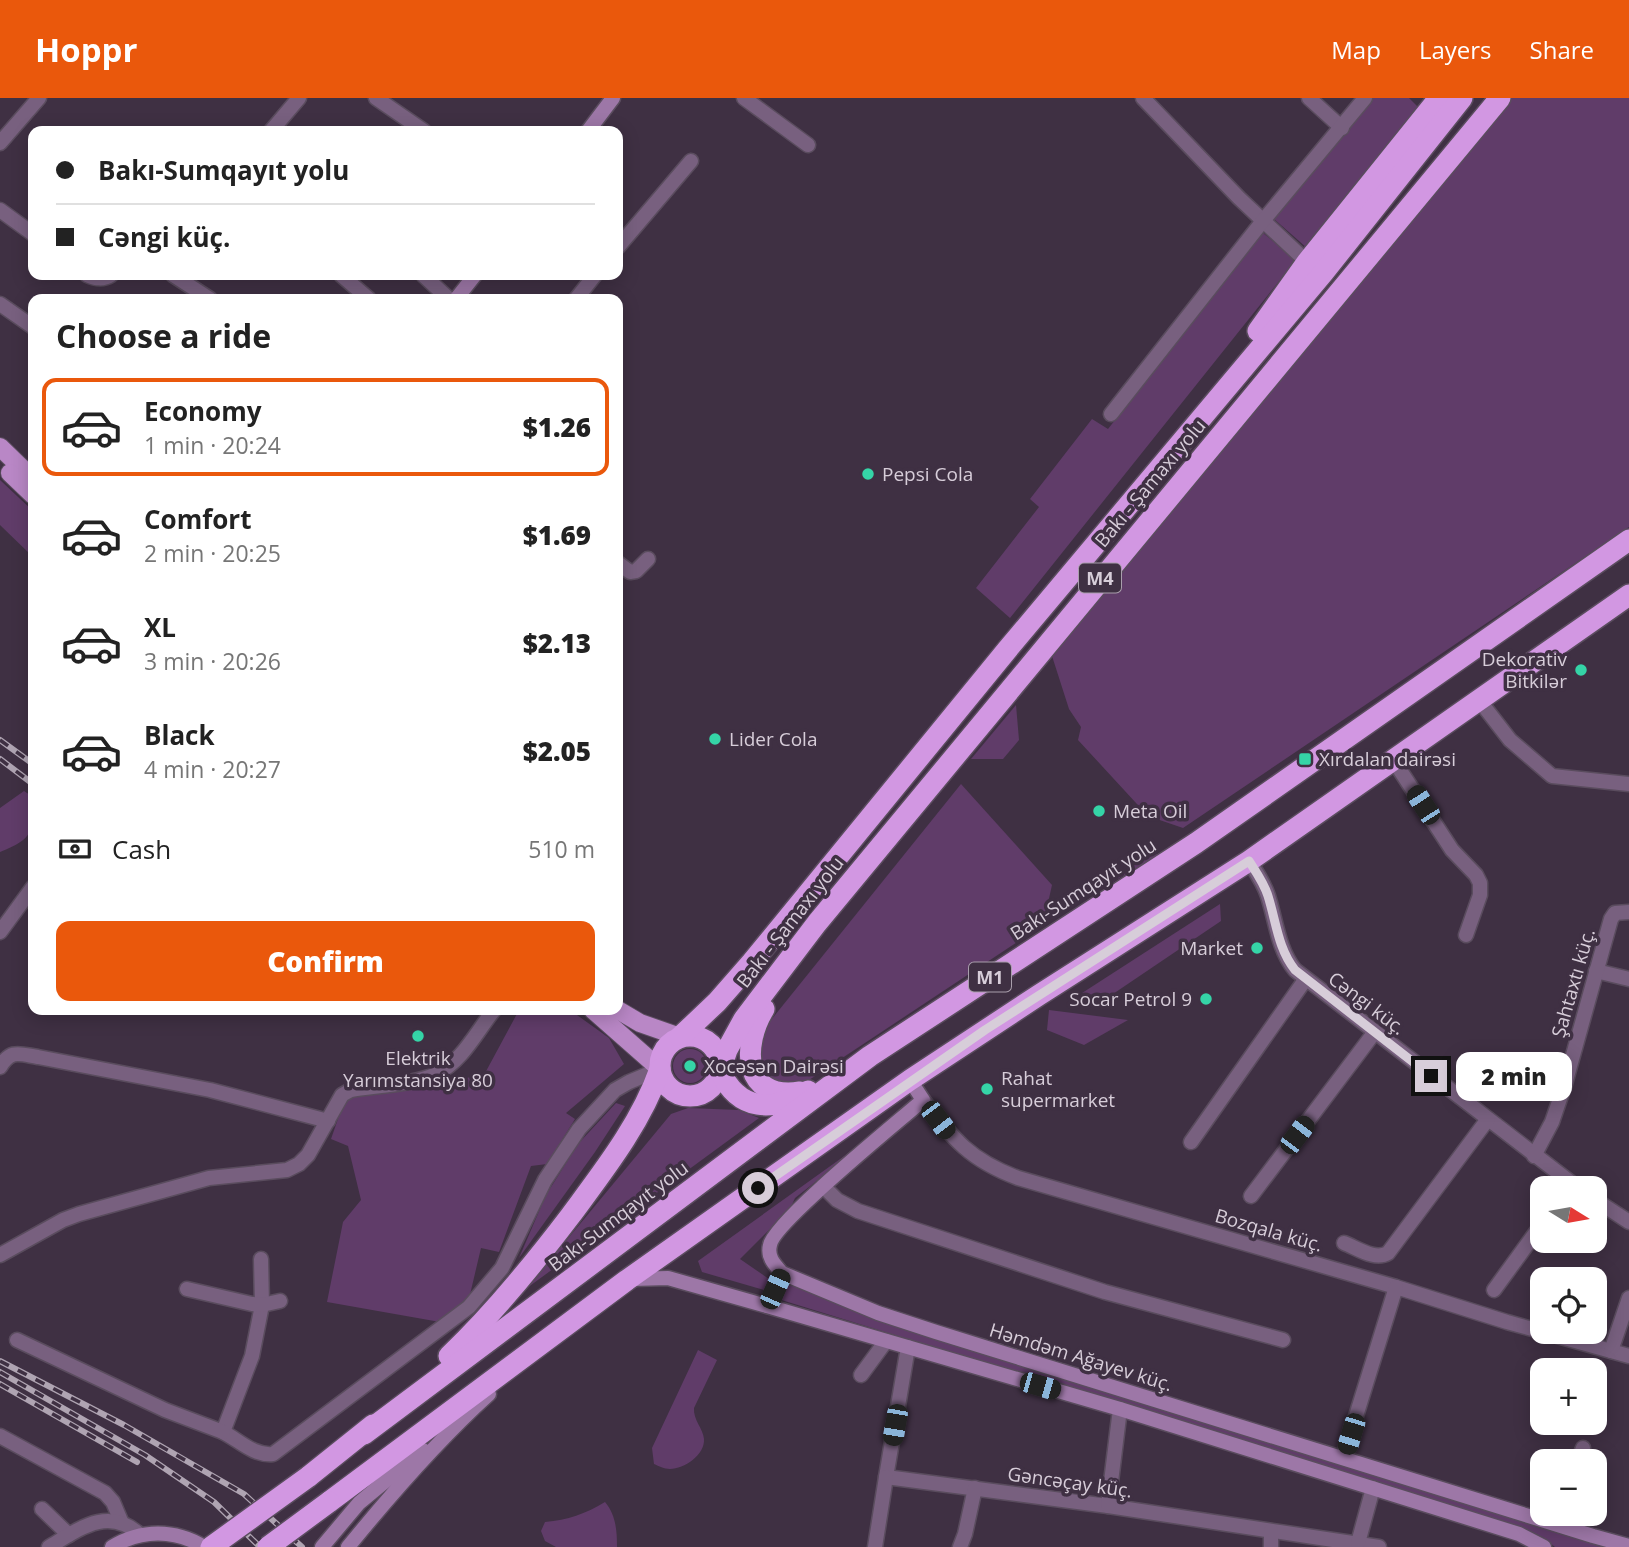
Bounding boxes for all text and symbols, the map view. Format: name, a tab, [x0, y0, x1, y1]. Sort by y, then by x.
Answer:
text: Hoppr	[35, 27, 137, 72]
text: Map	[1331, 33, 1381, 66]
text: Layers	[1419, 33, 1492, 66]
text: Share	[1530, 33, 1594, 66]
text: Bakı-Sumqayıt yolu	[98, 152, 349, 188]
text: Cəngi küç.	[98, 219, 230, 255]
text: Choose a ride	[56, 314, 271, 357]
text: Economy	[144, 393, 262, 429]
icon: car	[60, 396, 123, 459]
text: $1.26	[523, 409, 591, 445]
street label: Bakı - Şamaxı yolu	[1089, 413, 1211, 553]
text: 1 min · 20:24	[144, 429, 281, 461]
place label: Pepsi Cola	[882, 461, 973, 487]
marker: Pepsi Cola	[860, 466, 876, 482]
text: Comfort	[144, 501, 251, 537]
icon: car	[60, 504, 123, 567]
text: $1.69	[523, 517, 591, 553]
text: 2 min · 20:25	[144, 537, 281, 569]
road number: M4	[1079, 564, 1121, 592]
text: XL	[144, 609, 176, 645]
icon: car	[60, 612, 123, 675]
text: $2.13	[523, 625, 591, 661]
text: 3 min · 20:26	[144, 645, 281, 677]
place label: Dekorativ Bitkilər	[1482, 646, 1568, 694]
marker: Dekorativ Bitkilər	[1573, 662, 1589, 678]
text: Black	[144, 717, 215, 753]
icon: car	[60, 720, 123, 783]
place label: Lider Cola	[729, 726, 817, 752]
marker: Lider Cola	[707, 731, 723, 747]
text: $2.05	[523, 733, 591, 769]
place label: Xırdalan dairəsi	[1319, 746, 1456, 772]
marker: Xırdalan dairəsi	[1297, 751, 1313, 767]
text: 4 min · 20:27	[144, 753, 281, 785]
car	[1403, 782, 1444, 828]
place label: Meta Oil	[1113, 798, 1187, 824]
marker: Meta Oil	[1091, 803, 1107, 819]
icon: cash	[56, 830, 94, 868]
text: Cash	[112, 831, 171, 867]
street label: Bakı-Sumqayıt yolu	[1005, 832, 1161, 946]
text: 510 m	[528, 833, 595, 865]
street label: Bakı - Şamaxı yolu	[731, 851, 849, 993]
button: Confirm	[56, 921, 595, 1001]
street label: Şahtaxtı küç.	[1545, 926, 1601, 1040]
place label: Market	[1180, 935, 1243, 961]
marker: Market	[1249, 940, 1265, 956]
road number: M1	[969, 962, 1011, 992]
street label: Cəngi küç.	[1323, 966, 1411, 1040]
place label: Socar Petrol 9	[1069, 986, 1192, 1012]
marker: Socar Petrol 9	[1198, 991, 1214, 1007]
marker: Elektrik Yarımstansiya 80	[410, 1028, 426, 1044]
place label: Elektrik Yarımstansiya 80	[343, 1045, 493, 1093]
callout: 2 min	[1456, 1052, 1571, 1100]
place label: Xocəsən Dairəsi	[704, 1053, 844, 1079]
marker: Xocəsən Dairəsi	[682, 1058, 698, 1074]
route end	[1415, 1060, 1447, 1092]
text: 2 min	[1481, 1060, 1547, 1092]
place label: Rahat supermarket	[1001, 1065, 1115, 1113]
marker: Rahat supermarket	[979, 1081, 995, 1097]
car	[917, 1097, 960, 1143]
car	[1276, 1112, 1319, 1158]
street label: Bakı-Sumqayıt yolu	[543, 1155, 693, 1277]
route start	[742, 1172, 774, 1204]
north arrow	[1530, 1176, 1606, 1253]
map controls	[1530, 1176, 1607, 1526]
street label: Bozqala küç.	[1212, 1202, 1326, 1258]
car	[757, 1266, 794, 1312]
button: locate	[1530, 1267, 1607, 1344]
street label: Həmdəm Ağayev küç.	[986, 1317, 1176, 1397]
button: +	[1530, 1358, 1607, 1435]
car	[1017, 1370, 1064, 1402]
car	[882, 1402, 909, 1448]
car	[1335, 1411, 1368, 1457]
button: −	[1530, 1449, 1607, 1526]
street label: Gəncəçay küç.	[1006, 1460, 1134, 1504]

